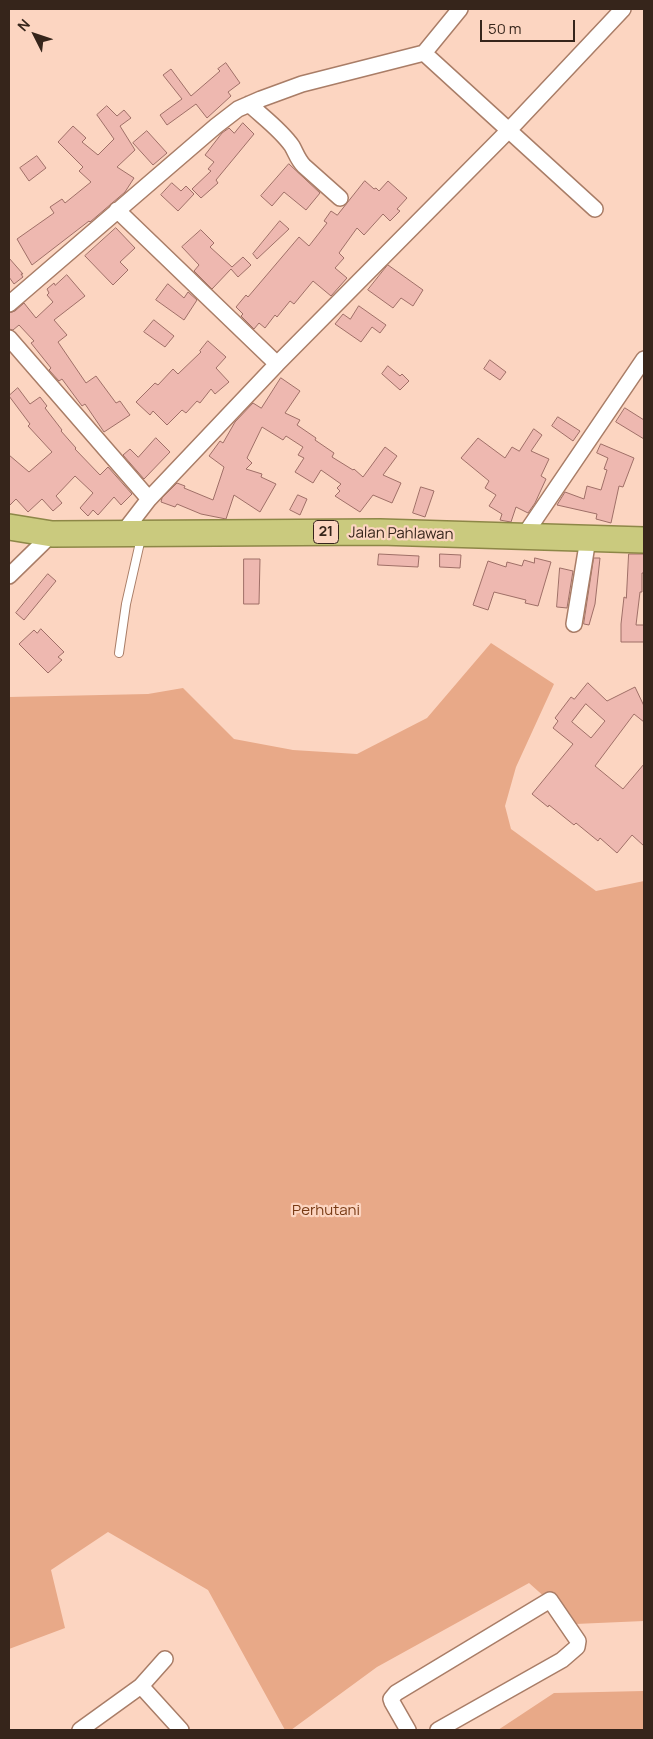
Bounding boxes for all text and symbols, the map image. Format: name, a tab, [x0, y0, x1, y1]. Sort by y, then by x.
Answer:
north arrow	[10, 10, 60, 60]
scale bar	[483, 10, 578, 42]
text: N	[13, 15, 34, 35]
text: 50 m	[488, 18, 522, 39]
road number: 21	[314, 520, 338, 544]
street label: Jalan Pahlawan	[348, 524, 454, 544]
park label: Perhutani	[292, 1202, 360, 1220]

